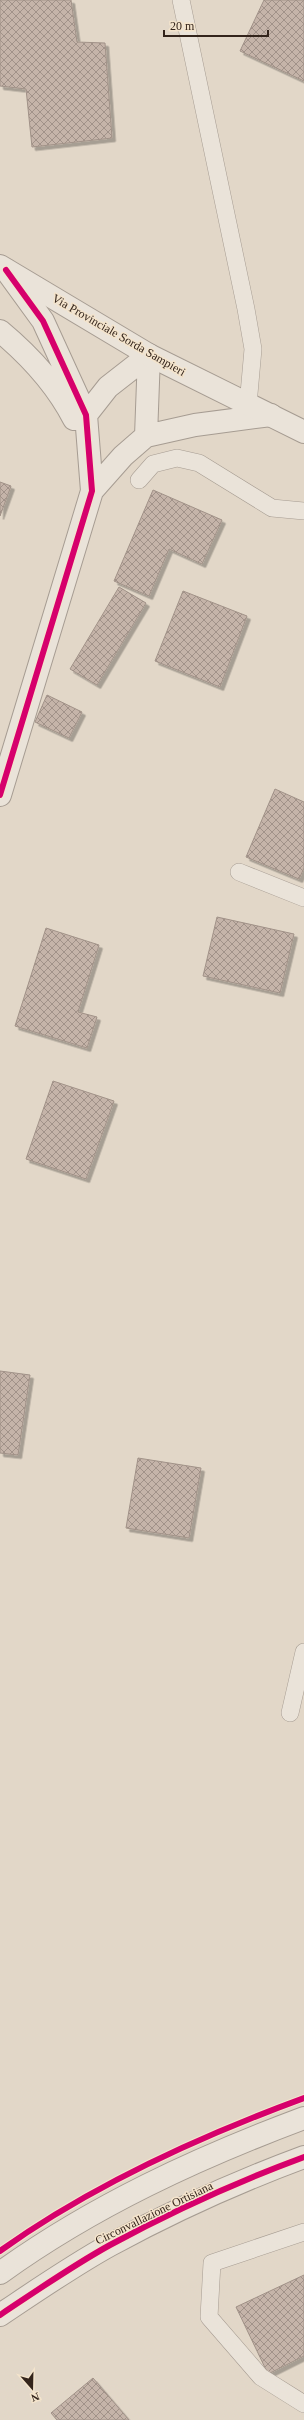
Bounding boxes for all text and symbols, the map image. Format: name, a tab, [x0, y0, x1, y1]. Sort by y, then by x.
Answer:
scale bar	[164, 12, 268, 38]
text: 20 m	[170, 19, 195, 33]
street label: Via Provinciale Sorda Sampieri	[50, 291, 189, 379]
street label: Circonvallazione Ortisiana	[93, 2178, 216, 2248]
north arrow	[12, 2368, 52, 2408]
text: N	[30, 2390, 41, 2404]

